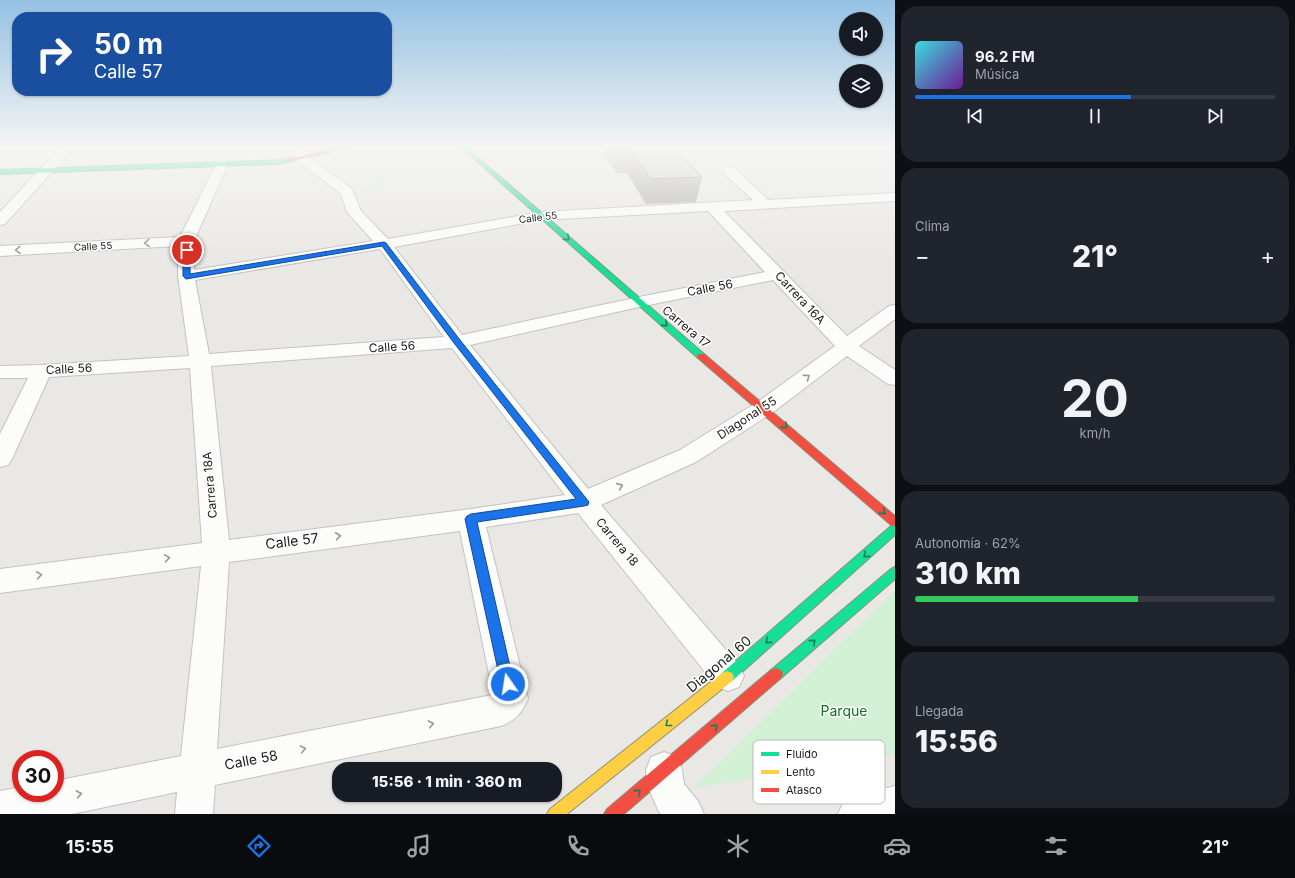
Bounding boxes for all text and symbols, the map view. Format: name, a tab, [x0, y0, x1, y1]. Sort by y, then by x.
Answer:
map controls	[839, 12, 883, 108]
button: sound	[839, 12, 883, 56]
text: 50 m	[94, 27, 163, 61]
icon: right	[28, 28, 80, 80]
text: 96.2 FM	[975, 47, 1035, 66]
text: Calle 57	[94, 61, 163, 82]
button: layers	[839, 64, 883, 108]
text: Música	[975, 66, 1019, 82]
icon: previous	[964, 105, 986, 127]
icon: pause	[1084, 105, 1106, 127]
icon: next	[1204, 105, 1226, 127]
street label: Calle 55	[518, 209, 558, 225]
text: Clima	[915, 218, 949, 234]
pin	[170, 233, 204, 267]
one-way arrow	[562, 234, 569, 241]
text: 21°	[1072, 238, 1118, 274]
street label: Calle 55	[73, 239, 113, 253]
one-way arrow	[144, 239, 150, 248]
icon: arrive	[176, 239, 198, 261]
text: −	[915, 243, 930, 269]
text: +	[1260, 243, 1275, 269]
one-way arrow	[15, 245, 21, 254]
street label: Carrera 16A	[772, 268, 829, 327]
street label: Calle 56	[686, 276, 734, 299]
street label: Carrera 17	[659, 302, 713, 351]
one-way arrow	[660, 319, 667, 326]
street label: Calle 56	[368, 337, 416, 356]
street label: Calle 56	[45, 360, 93, 377]
text: 20	[1061, 367, 1129, 430]
one-way arrow	[802, 375, 809, 382]
street label: Diagonal 55	[714, 393, 779, 442]
one-way arrow	[780, 422, 788, 429]
text: km/h	[1080, 425, 1110, 441]
street label: Carrera 18A	[199, 451, 220, 519]
one-way arrow	[615, 483, 623, 491]
one-way arrow	[878, 507, 886, 514]
street label: Carrera 18	[593, 514, 642, 569]
street label: Calle 57	[264, 529, 320, 552]
one-way arrow	[335, 531, 341, 540]
text: Autonomía · 62%	[915, 535, 1021, 551]
one-way arrow	[863, 550, 870, 557]
one-way arrow	[164, 554, 171, 563]
text: 310 km	[915, 555, 1021, 591]
one-way arrow	[36, 571, 42, 580]
street label: Diagonal 60	[683, 632, 755, 696]
one-way arrow	[765, 636, 773, 643]
one-way arrow	[809, 640, 816, 647]
position arrow	[487, 663, 529, 705]
park label: Parque	[821, 702, 867, 719]
text: Llegada	[915, 703, 964, 719]
one-way arrow	[665, 719, 672, 726]
one-way arrow	[427, 720, 434, 729]
text: 15:56	[915, 723, 998, 759]
one-way arrow	[710, 724, 718, 731]
legend	[753, 740, 885, 804]
street label: Calle 58	[223, 746, 279, 773]
one-way arrow	[300, 746, 306, 754]
text: Fluido	[786, 747, 818, 761]
speed limit sign: 30	[12, 750, 64, 802]
text: Lento	[786, 765, 816, 779]
text: 15:56 · 1 min · 360 m	[372, 772, 522, 791]
text: Atasco	[786, 783, 822, 797]
one-way arrow	[76, 790, 83, 798]
one-way arrow	[633, 790, 640, 797]
icon: directions	[245, 832, 273, 860]
icon: music	[405, 832, 433, 860]
icon: phone	[564, 832, 592, 860]
icon: climate	[724, 832, 752, 860]
icon: car	[883, 832, 911, 860]
icon: filters	[1042, 832, 1070, 860]
text: 15:55	[66, 836, 114, 857]
text: 21°	[1202, 836, 1229, 857]

